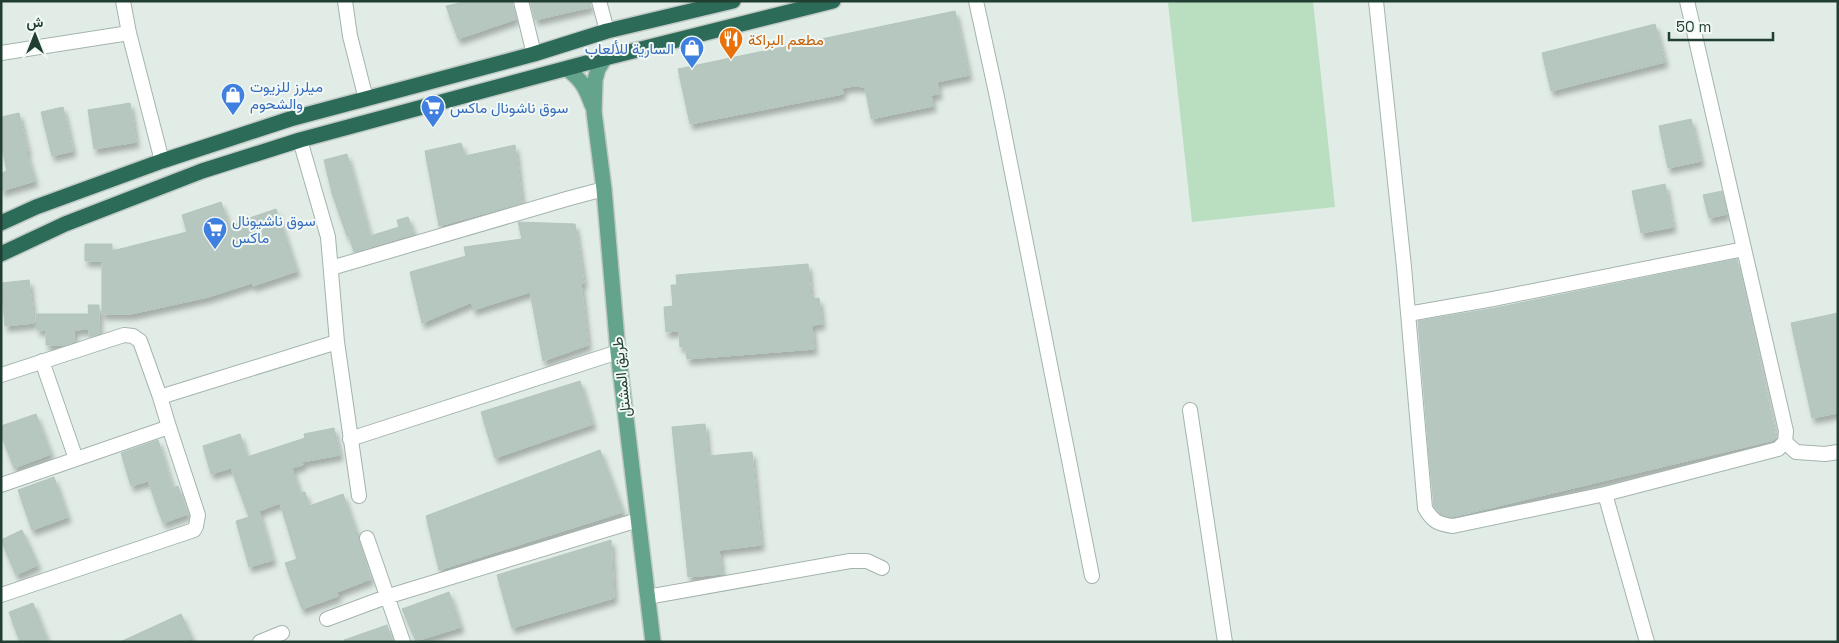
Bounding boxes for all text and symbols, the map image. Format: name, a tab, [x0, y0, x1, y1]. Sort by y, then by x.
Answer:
north arrow	[10, 10, 60, 60]
scale bar	[1669, 10, 1773, 42]
text: ش	[27, 13, 44, 31]
text: 50 m	[1676, 17, 1711, 36]
restaurant icon: مطعم البراكة	[718, 26, 744, 60]
place label: مطعم البراكة	[748, 30, 824, 50]
shop icon: السارية للألعاب	[679, 35, 705, 69]
place label: السارية للألعاب	[585, 39, 674, 58]
place label: ميلرز للزيوت والشحوم	[250, 77, 323, 114]
shop icon: ميلرز للزيوت والشحوم	[220, 82, 246, 116]
supermarket icon: سوق ناشونال ماكس	[420, 94, 446, 128]
place label: سوق ناشونال ماكس	[450, 98, 568, 118]
place label: سوق ناشيونال ماكس	[232, 211, 316, 248]
supermarket icon: سوق ناشيونال ماكس	[202, 216, 228, 250]
street label: طريق المشتل	[607, 336, 636, 418]

